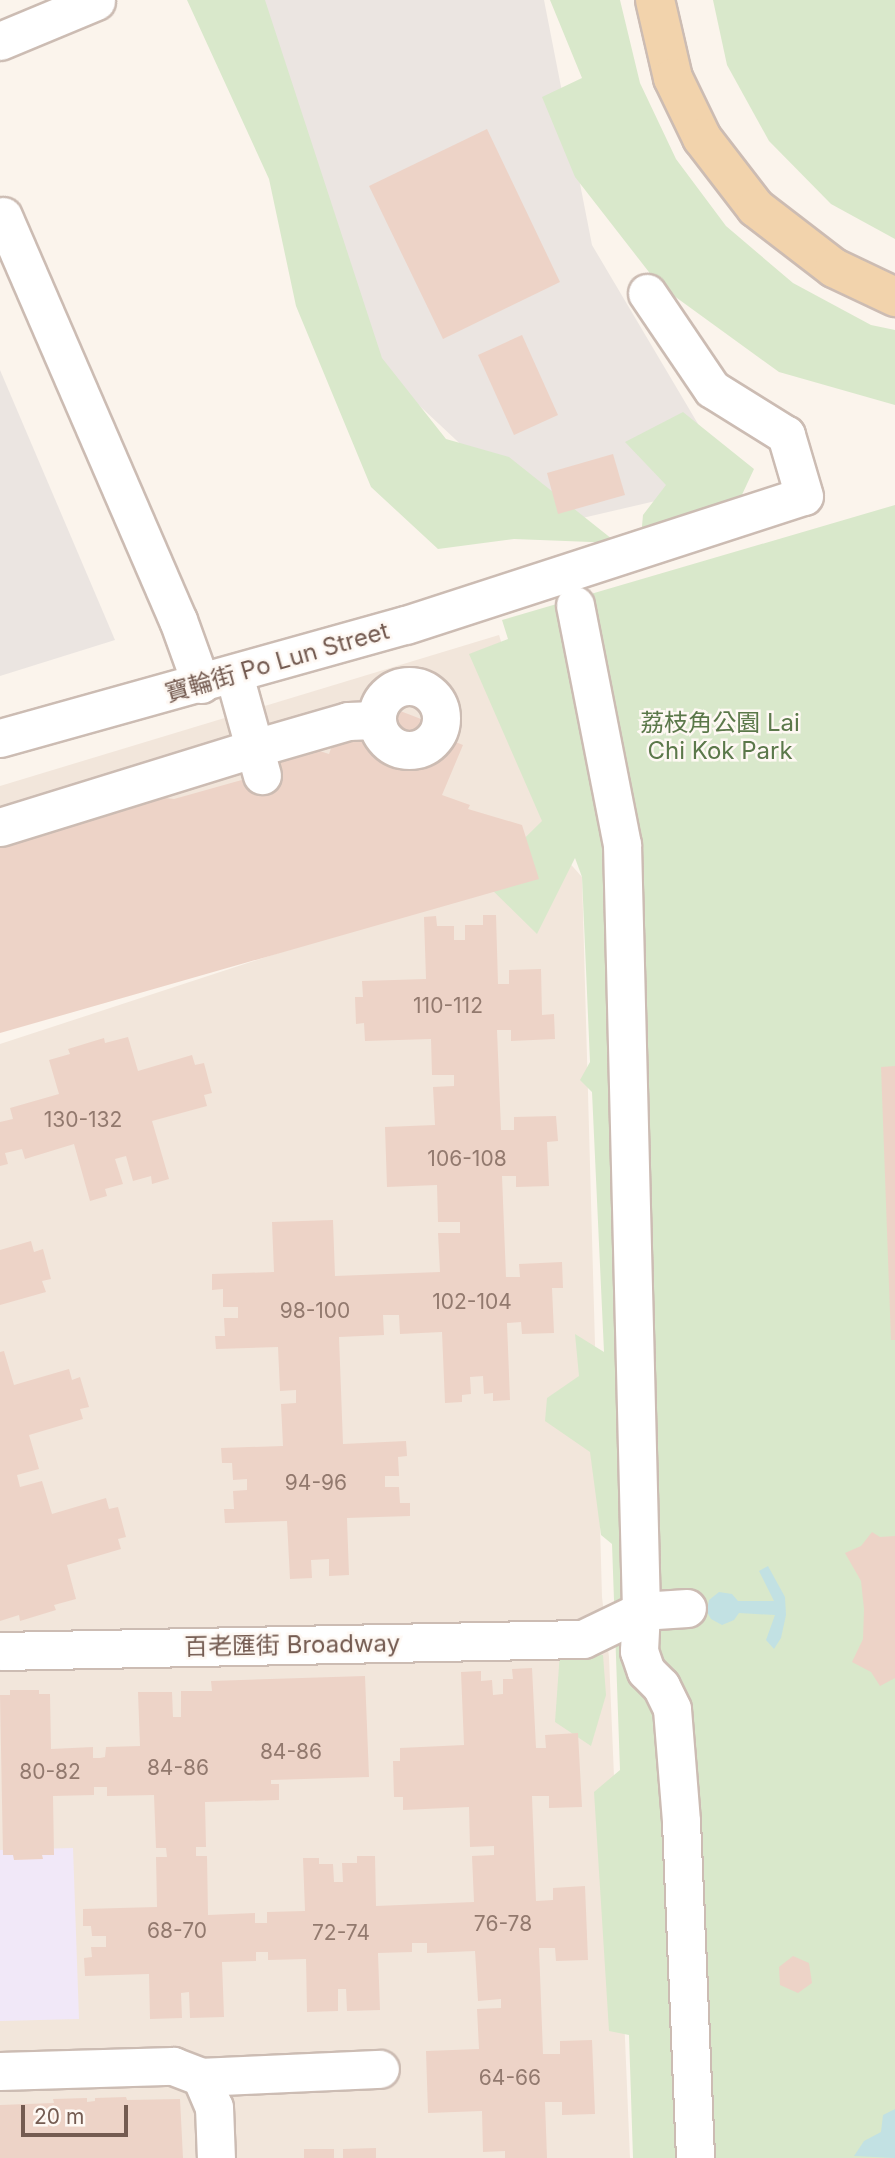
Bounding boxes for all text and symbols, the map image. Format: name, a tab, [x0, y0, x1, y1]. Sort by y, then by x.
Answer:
street label: 寶輪街 Po Lun Street	[162, 616, 392, 708]
park label: 荔枝角公園 Lai Chi Kok Park	[640, 709, 800, 765]
house number: 110-112	[413, 993, 483, 1019]
house number: 130-132	[44, 1107, 122, 1133]
house number: 106-108	[427, 1146, 507, 1172]
house number: 102-104	[432, 1289, 512, 1315]
house number: 98-100	[280, 1298, 350, 1324]
house number: 94-96	[285, 1470, 347, 1496]
street label: 百老匯街 Broadway	[184, 1629, 400, 1661]
house number: 84-86	[260, 1739, 322, 1765]
house number: 84-86	[147, 1755, 209, 1781]
house number: 80-82	[19, 1759, 81, 1785]
house number: 76-78	[474, 1911, 532, 1937]
house number: 68-70	[147, 1918, 207, 1944]
house number: 72-74	[312, 1920, 370, 1946]
house number: 64-66	[479, 2065, 541, 2091]
scale bar	[24, 2092, 131, 2136]
text: 20 m	[34, 2104, 84, 2129]

